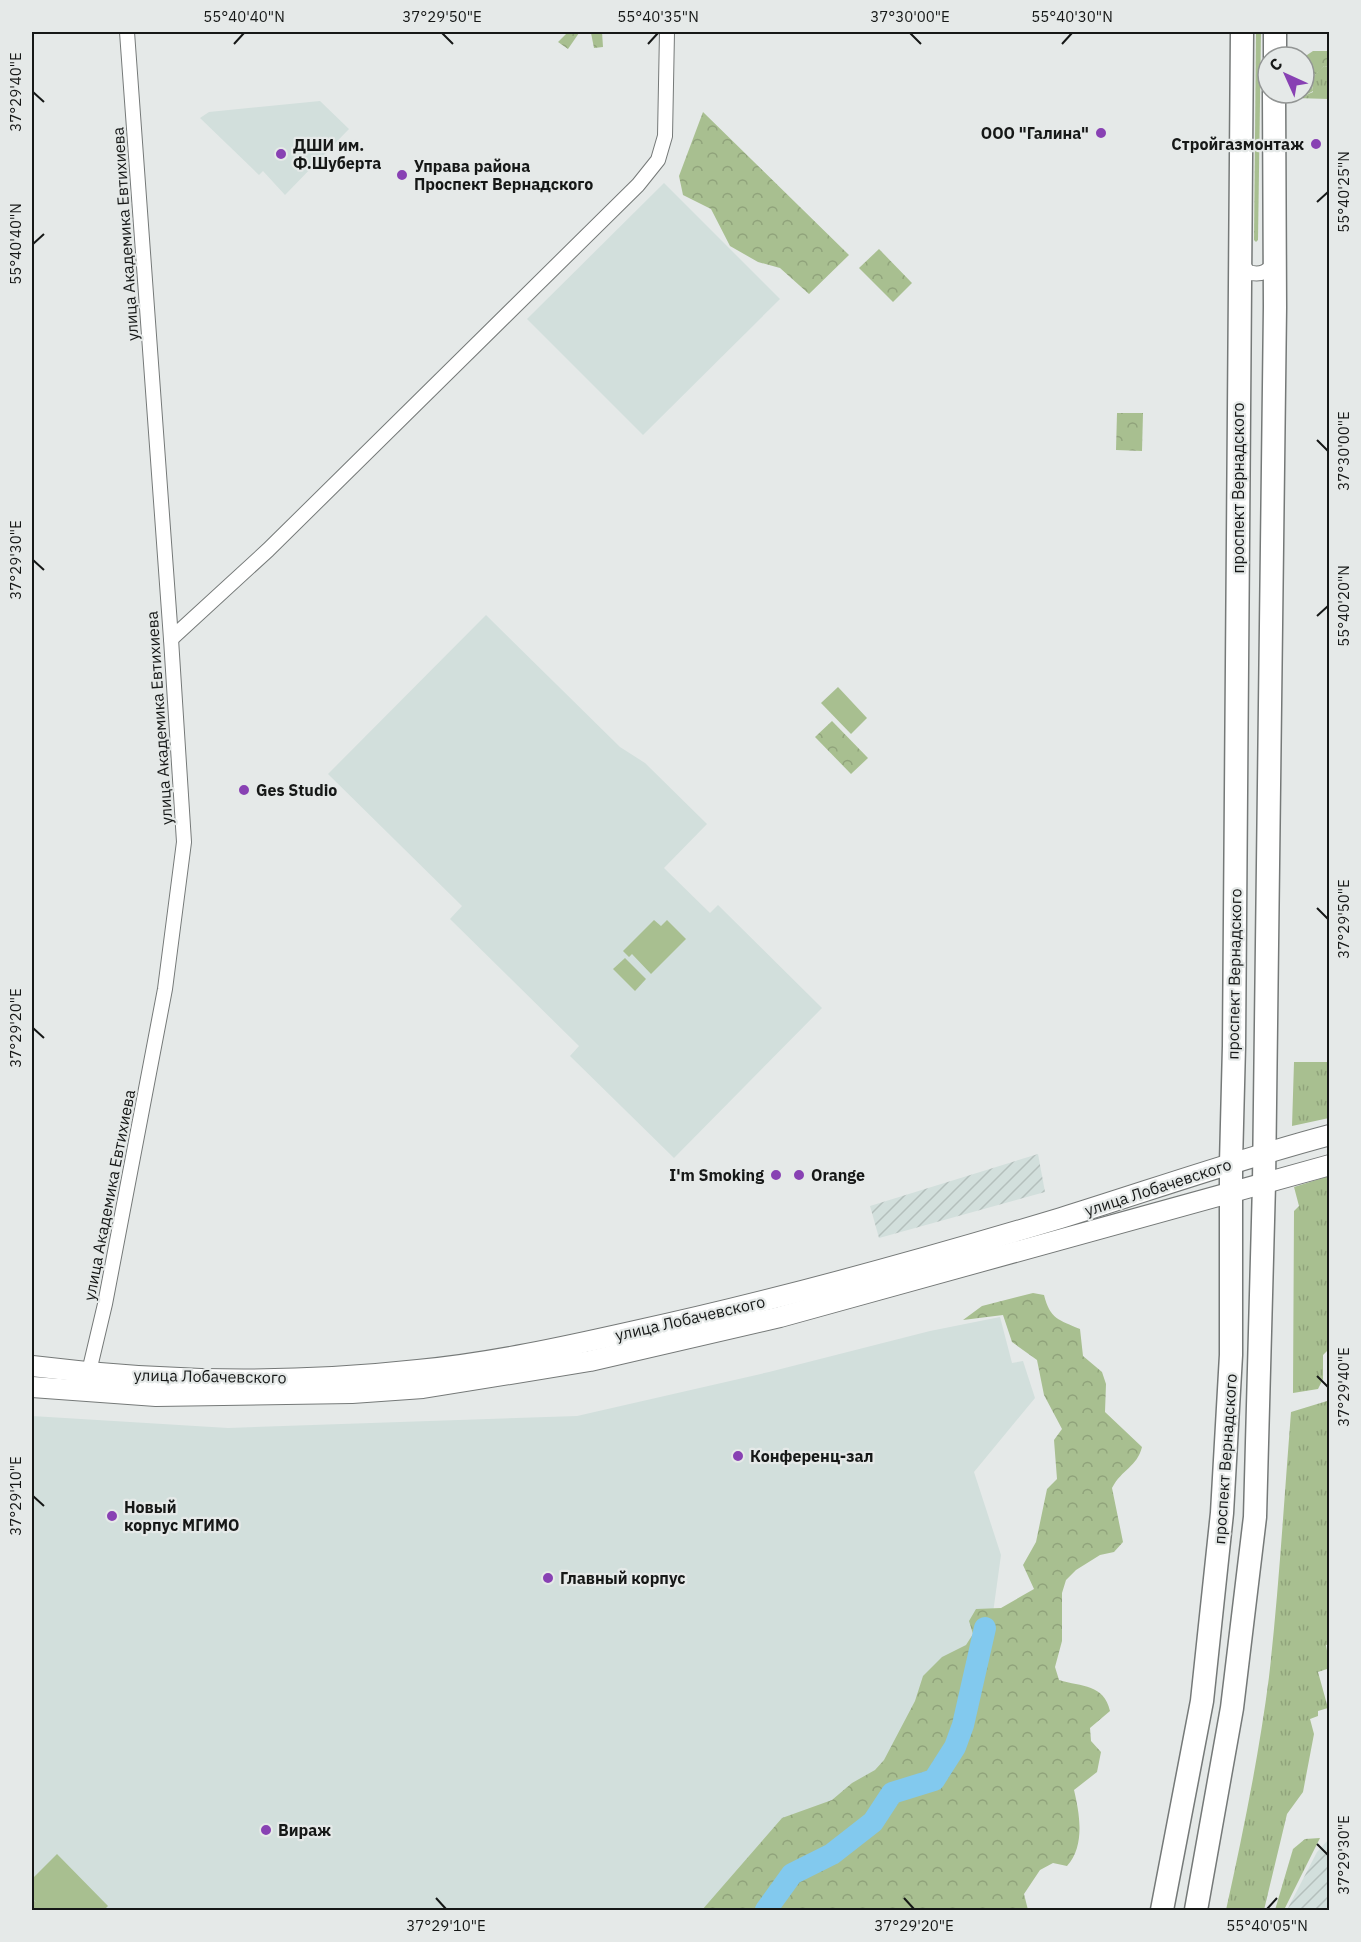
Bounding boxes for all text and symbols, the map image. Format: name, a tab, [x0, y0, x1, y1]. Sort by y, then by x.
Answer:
text: 55°40'40"N	[203, 7, 285, 26]
text: 37°29'50"E	[402, 7, 482, 26]
text: 55°40'35"N	[617, 7, 699, 26]
text: 37°30'00"E	[870, 7, 950, 26]
text: 55°40'30"N	[1031, 7, 1113, 26]
north arrow	[1256, 45, 1316, 105]
text: 37°29'40"E	[6, 52, 25, 132]
text: С	[1265, 54, 1286, 75]
place label: ООО "Галина"	[981, 123, 1089, 143]
street label: улица Академика Евтихиева	[108, 126, 142, 342]
marker: ООО "Галина"	[1094, 126, 1108, 140]
place label: Стройгазмонтаж	[1171, 134, 1304, 154]
place label: ДШИ им. Ф.Шуберта	[293, 135, 381, 173]
marker: Стройгазмонтаж	[1309, 137, 1323, 151]
marker: ДШИ им. Ф.Шуберта	[274, 147, 288, 161]
text: 55°40'25"N	[1334, 151, 1353, 233]
place label: Управа района Проспект Вернадского	[414, 156, 593, 194]
marker: Управа района Проспект Вернадского	[395, 168, 409, 182]
text: 55°40'40"N	[6, 203, 25, 285]
street label: проспект Вернадского	[1228, 402, 1248, 574]
text: 37°30'00"E	[1334, 411, 1353, 491]
text: 37°29'30"E	[6, 520, 25, 600]
text: 55°40'20"N	[1334, 565, 1353, 647]
street label: улица Академика Евтихиева	[142, 610, 176, 826]
place label: Ges Studio	[256, 780, 337, 800]
marker: Ges Studio	[237, 783, 251, 797]
text: 37°29'50"E	[1334, 879, 1353, 959]
street label: проспект Вернадского	[1223, 888, 1245, 1060]
text: 37°29'20"E	[6, 988, 25, 1068]
street label: улица Академика Евтихиева	[79, 1087, 139, 1302]
street label: улица Лобачевского	[1082, 1154, 1234, 1220]
place label: I'm Smoking	[669, 1165, 764, 1185]
place label: Orange	[811, 1165, 865, 1185]
marker: I'm Smoking	[769, 1168, 783, 1182]
marker: Orange	[792, 1168, 806, 1182]
street label: улица Лобачевского	[613, 1291, 767, 1345]
text: 37°29'40"E	[1334, 1347, 1353, 1427]
street label: улица Лобачевского	[133, 1365, 287, 1387]
street label: проспект Вернадского	[1209, 1373, 1241, 1545]
place label: Конференц-зал	[750, 1446, 873, 1466]
marker: Конференц-зал	[731, 1449, 745, 1463]
text: 37°29'10"E	[6, 1456, 25, 1536]
place label: Новый корпус МГИМО	[124, 1497, 239, 1535]
marker: Новый корпус МГИМО	[105, 1509, 119, 1523]
place label: Главный корпус	[560, 1568, 686, 1588]
marker: Главный корпус	[541, 1571, 555, 1585]
text: 37°29'30"E	[1334, 1815, 1353, 1895]
place label: Вираж	[278, 1820, 331, 1840]
marker: Вираж	[259, 1823, 273, 1837]
text: 37°29'10"E	[406, 1916, 486, 1935]
text: 37°29'20"E	[874, 1916, 954, 1935]
text: 55°40'05"N	[1226, 1916, 1308, 1935]

